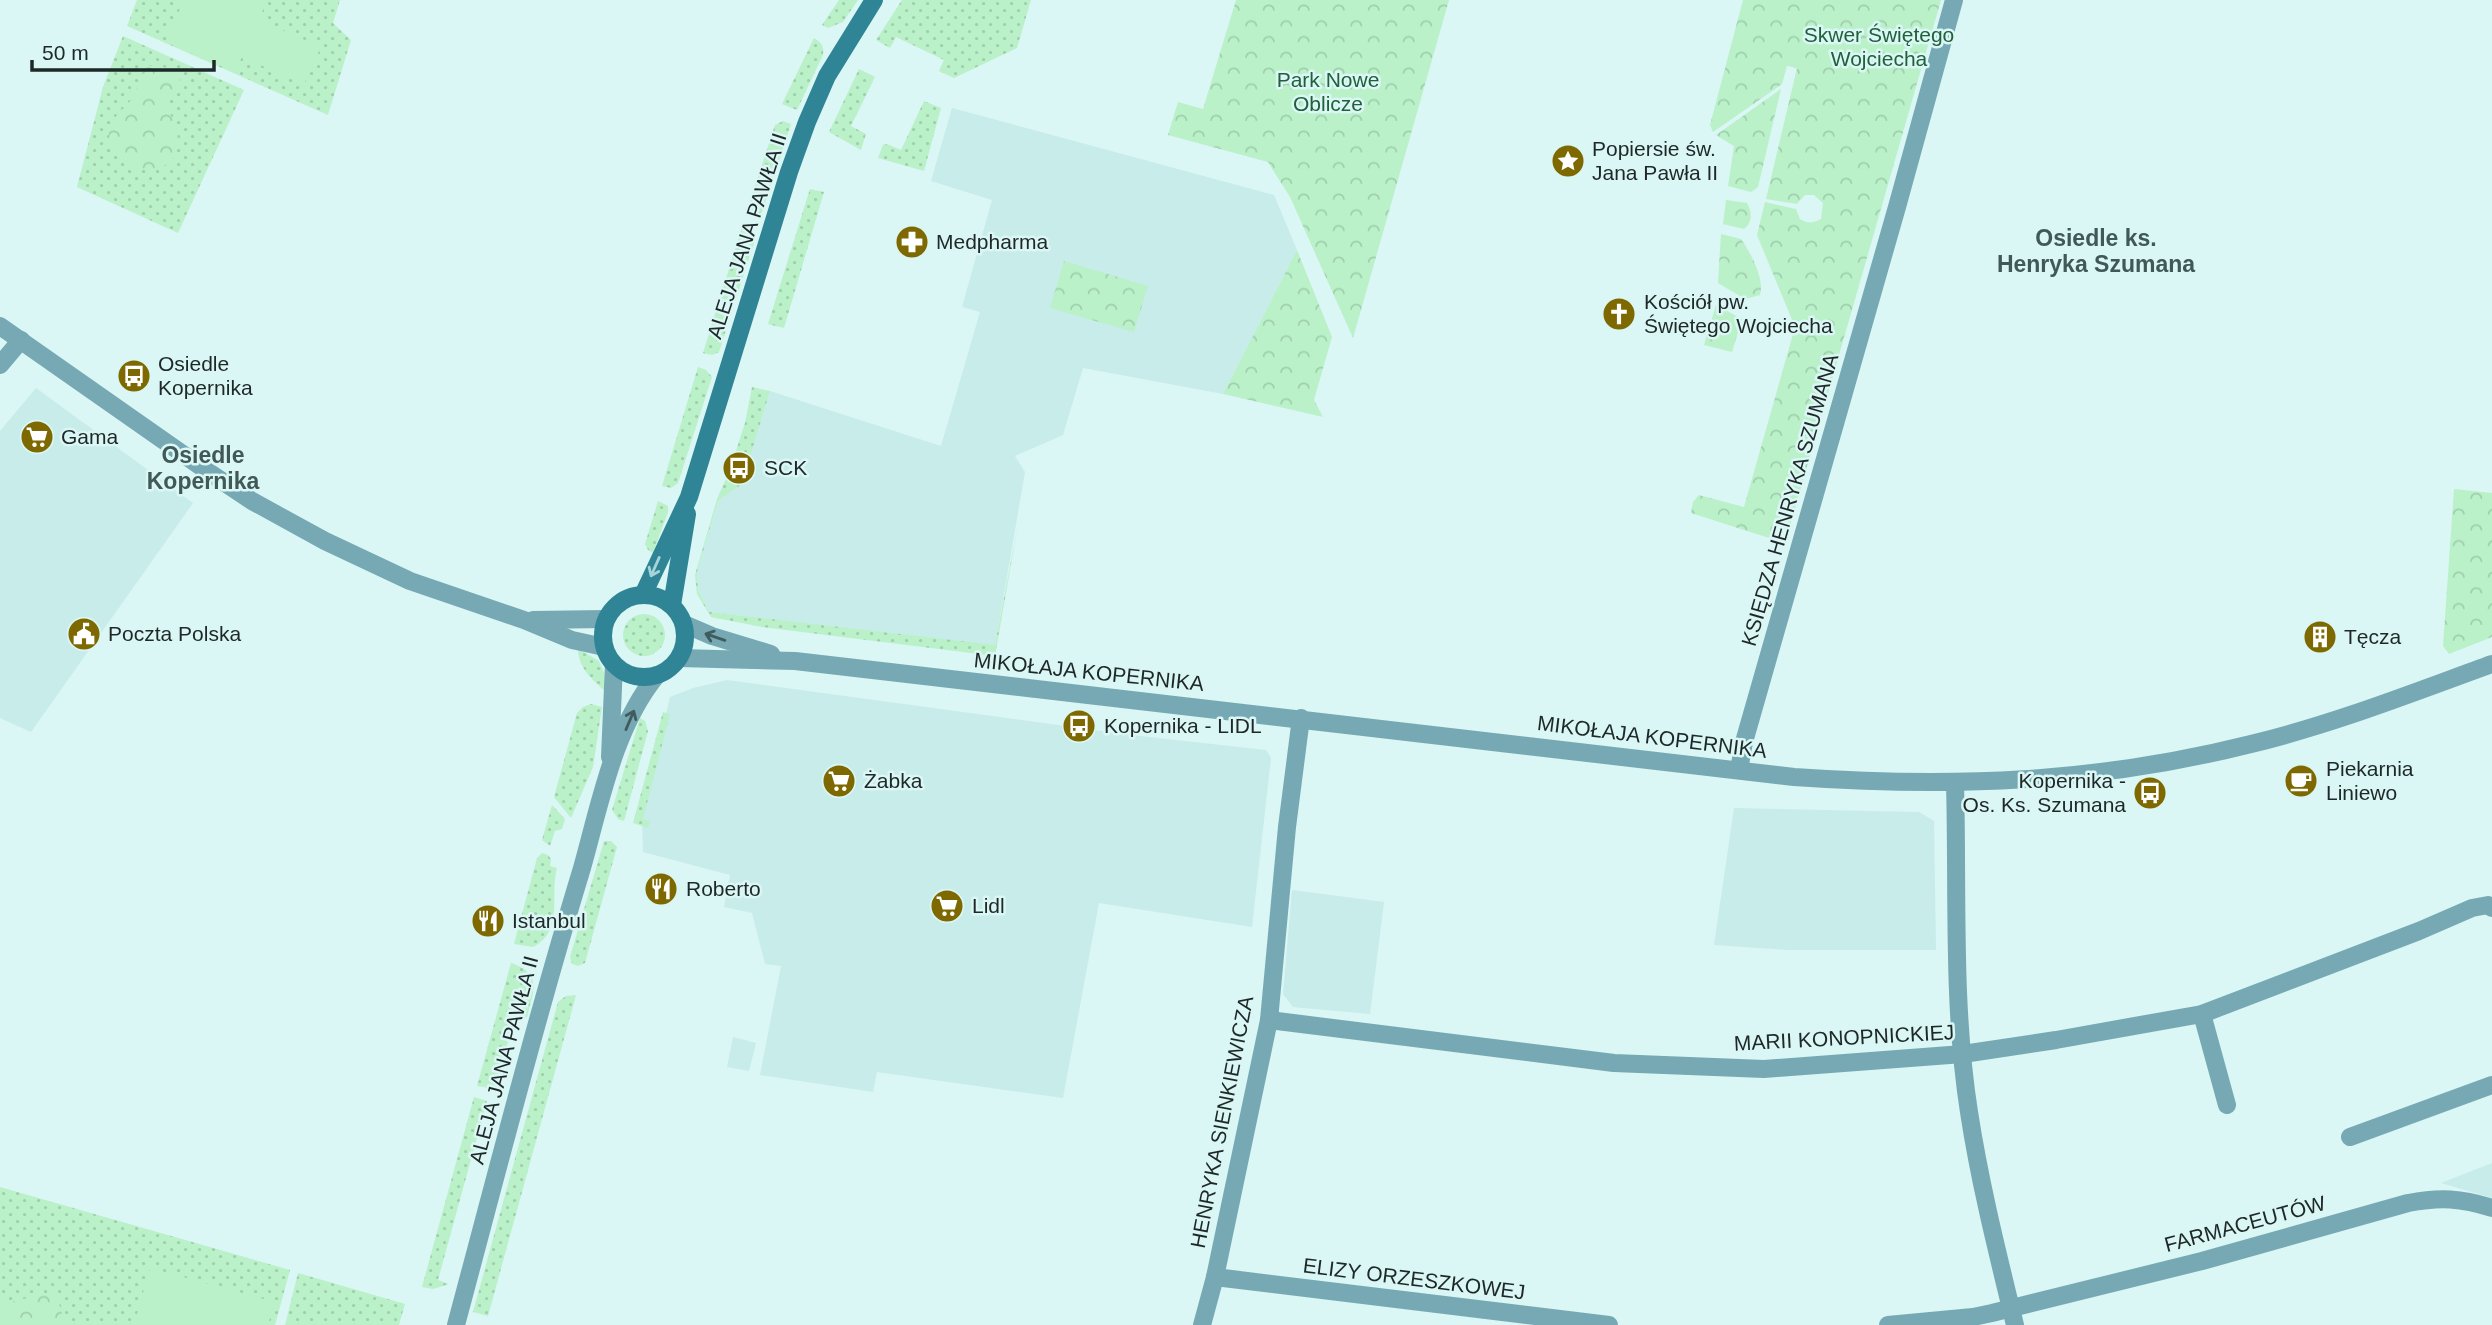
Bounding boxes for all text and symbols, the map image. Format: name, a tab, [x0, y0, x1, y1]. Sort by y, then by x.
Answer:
park label: Skwer Świętego Wojciecha	[1804, 23, 1954, 70]
scale bar	[32, 28, 214, 72]
text: 50 m	[42, 41, 89, 64]
park label: Park Nowe Oblicze	[1277, 68, 1379, 115]
street label: ALEJA JANA PAWŁA II	[702, 130, 791, 342]
place label: Popiersie św. Jana Pawła II	[1592, 137, 1718, 184]
place icon: Popiersie św. Jana Pawła II	[1549, 142, 1587, 180]
pharmacy icon: Medpharma	[893, 223, 931, 261]
district label: Osiedle ks. Henryka Szumana	[1997, 225, 2195, 277]
place label: Medpharma	[936, 230, 1048, 253]
place label: Kościół pw. Świętego Wojciecha	[1644, 290, 1833, 337]
church icon: Kościół pw. Świętego Wojciecha	[1600, 295, 1638, 333]
street label: KSIĘDZA HENRYKA SZUMANA	[1737, 351, 1842, 649]
place label: Osiedle Kopernika	[158, 352, 253, 399]
bus stop icon: Osiedle Kopernika	[115, 357, 153, 395]
supermarket icon: Gama	[18, 418, 56, 456]
place label: Gama	[61, 425, 119, 448]
district label: Osiedle Kopernika	[147, 442, 259, 494]
bus stop icon: SCK	[720, 449, 758, 487]
place label: SCK	[764, 456, 807, 479]
one-way arrow	[648, 556, 661, 578]
public building icon: Poczta Polska	[65, 615, 103, 653]
building icon: Tęcza	[2301, 618, 2339, 656]
place label: Poczta Polska	[108, 622, 241, 645]
place label: Tęcza	[2344, 625, 2402, 648]
one-way arrow	[705, 630, 727, 642]
street label: MIKOŁAJA KOPERNIKA	[973, 648, 1205, 695]
bus stop icon: Kopernika - LIDL	[1060, 707, 1098, 745]
one-way arrow	[624, 710, 637, 731]
street label: MIKOŁAJA KOPERNIKA	[1536, 711, 1768, 762]
place label: Kopernika - LIDL	[1104, 714, 1262, 737]
place label: Piekarnia Liniewo	[2326, 757, 2414, 804]
supermarket icon: Żabka	[820, 762, 858, 800]
cafe icon: Piekarnia Liniewo	[2282, 762, 2320, 800]
place label: Żabka	[864, 769, 923, 792]
place label: Kopernika - Os. Ks. Szumana	[1963, 769, 2126, 816]
bus stop icon: Kopernika - Os. Ks. Szumana	[2131, 774, 2169, 812]
restaurant icon: Roberto	[642, 870, 680, 908]
place label: Roberto	[686, 877, 761, 900]
supermarket icon: Lidl	[928, 887, 966, 925]
place label: Lidl	[972, 894, 1005, 917]
restaurant icon: Istanbul	[469, 902, 507, 940]
place label: Istanbul	[512, 909, 586, 932]
street label: ALEJA JANA PAWŁA II	[465, 953, 542, 1167]
street label: HENRYKA SIENKIEWICZA	[1186, 994, 1257, 1250]
street label: MARII KONOPNICKIEJ	[1733, 1020, 1955, 1055]
street label: FARMACEUTÓW	[2162, 1191, 2328, 1256]
street label: ELIZY ORZESZKOWEJ	[1302, 1253, 1526, 1304]

